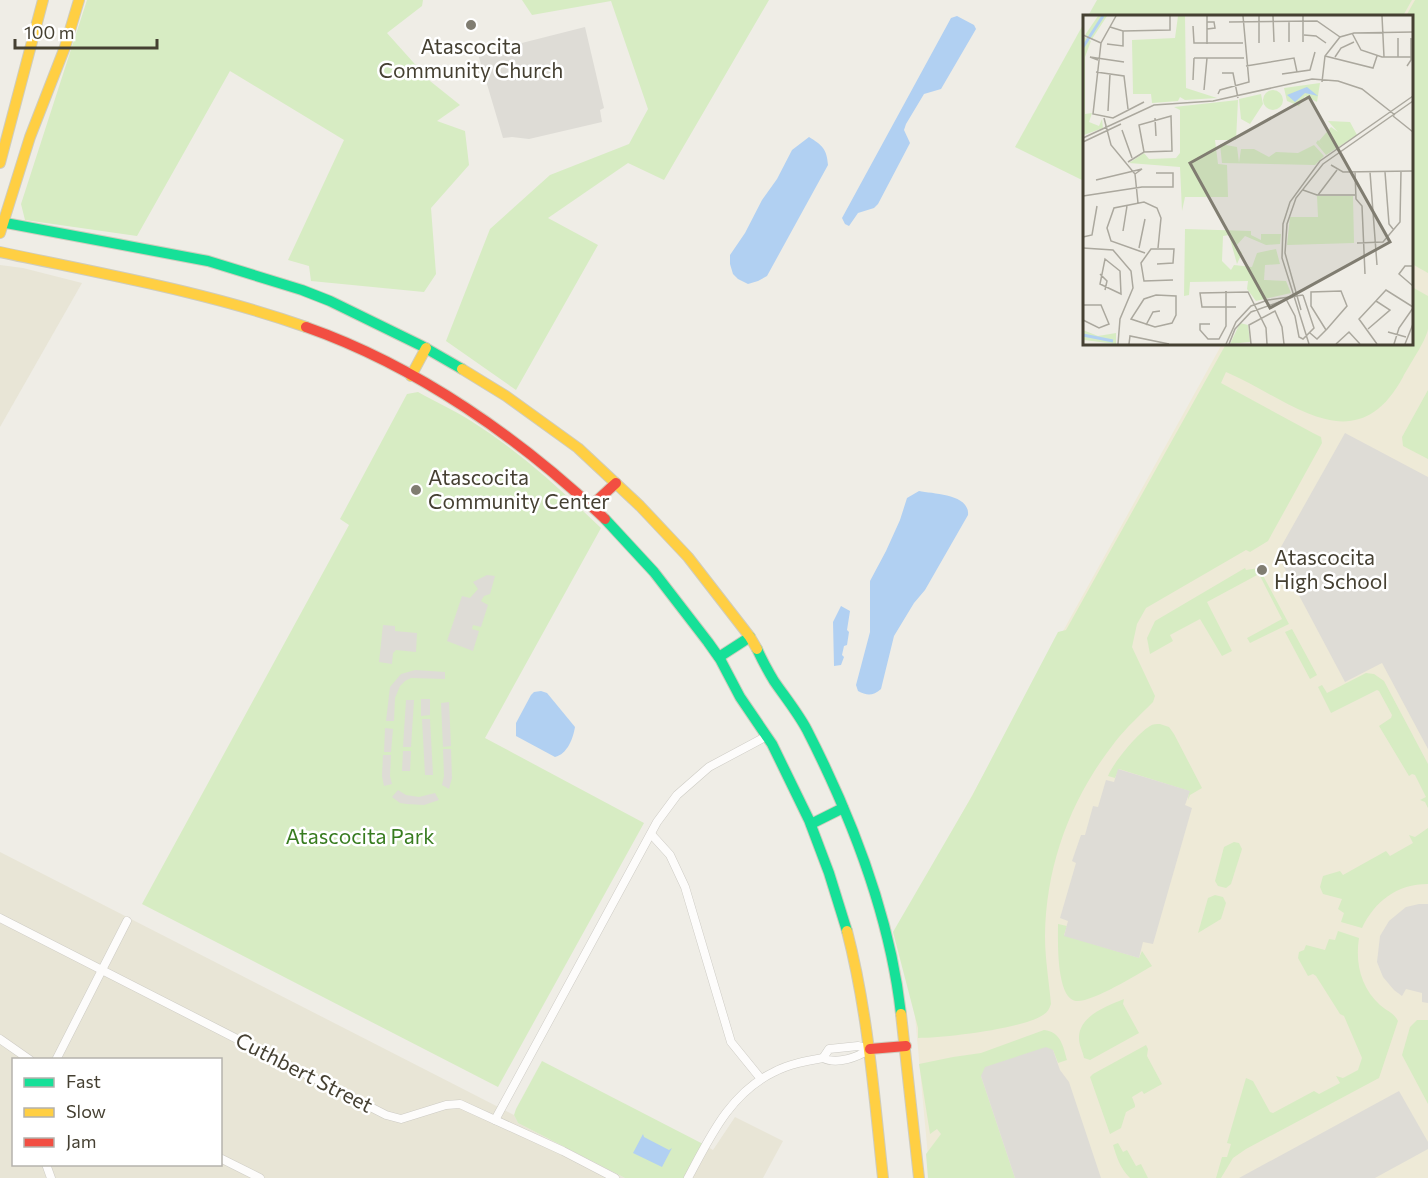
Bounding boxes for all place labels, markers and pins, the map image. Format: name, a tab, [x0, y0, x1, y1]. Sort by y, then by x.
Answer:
marker: Atascocita Community Church	[464, 18, 478, 32]
place label: Atascocita Community Church	[379, 33, 563, 82]
place label: Atascocita Community Center	[428, 464, 610, 513]
marker: Atascocita Community Center	[409, 483, 423, 497]
place label: Atascocita High School	[1274, 544, 1388, 593]
marker: Atascocita High School	[1255, 563, 1269, 577]

